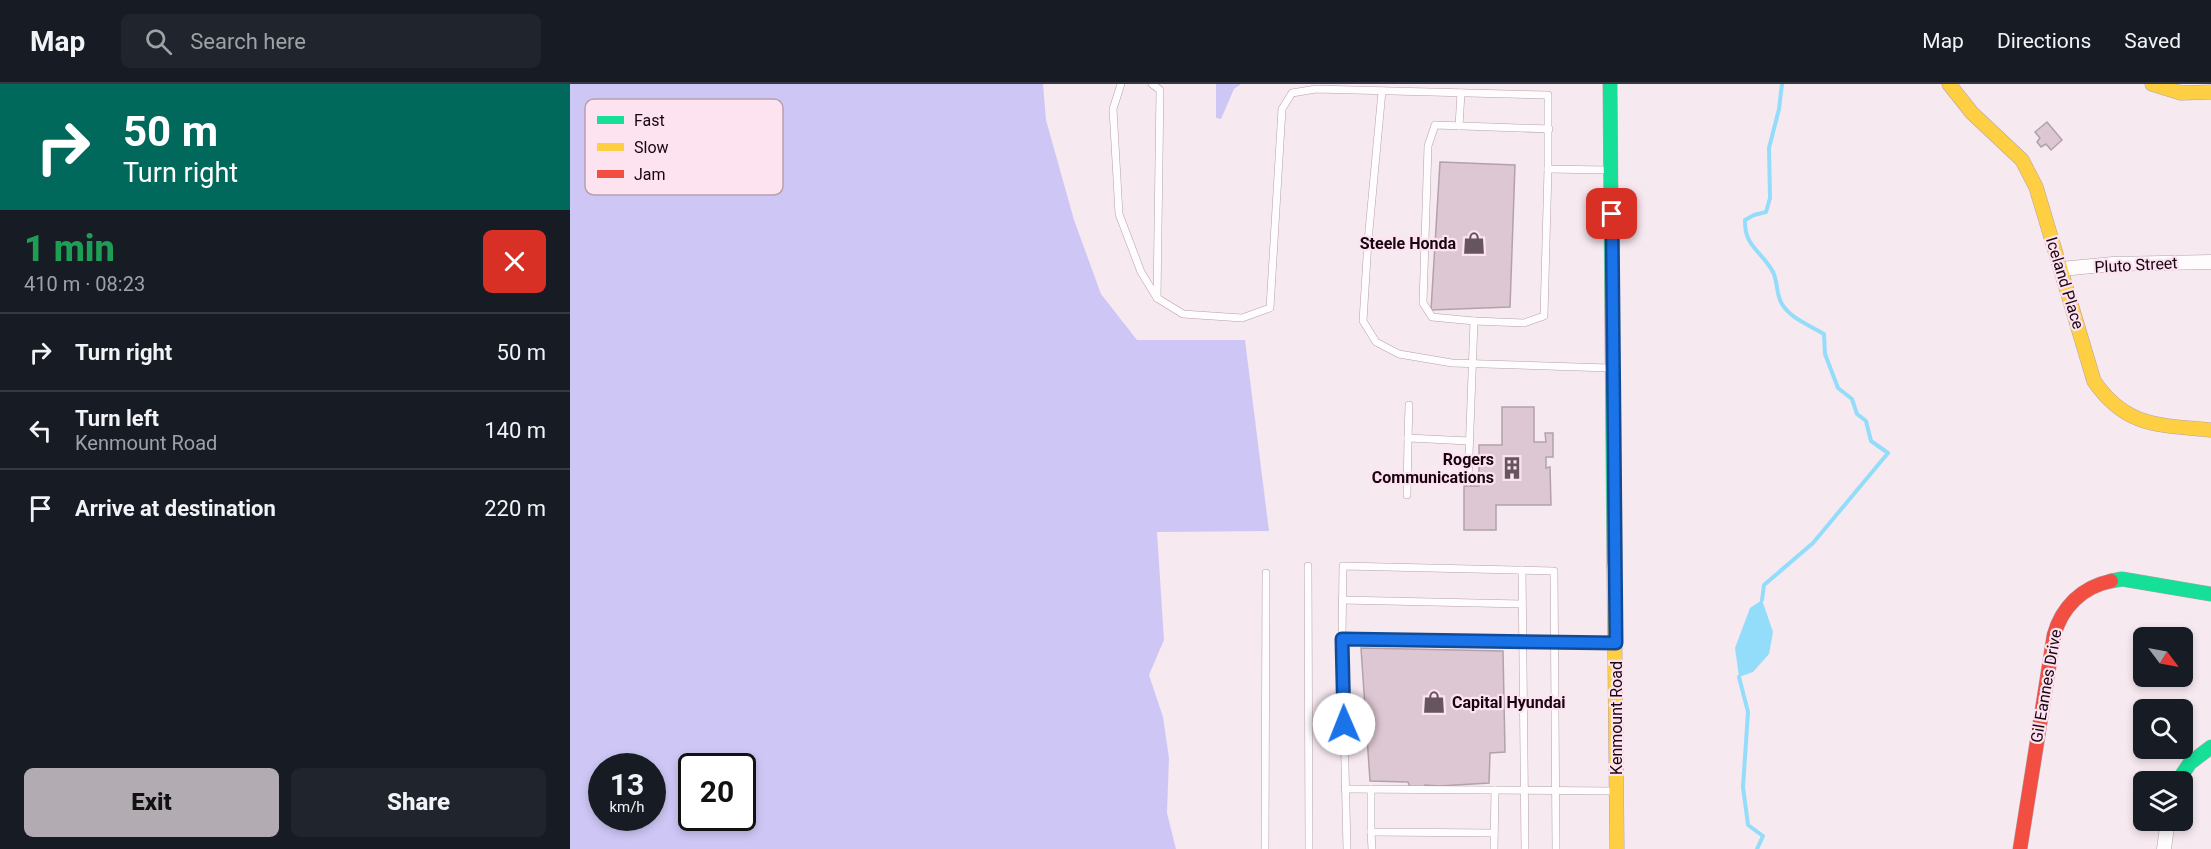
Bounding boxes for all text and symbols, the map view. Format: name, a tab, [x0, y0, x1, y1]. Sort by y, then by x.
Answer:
search box	[121, 14, 541, 68]
text: Map	[30, 25, 85, 58]
icon: search	[142, 25, 175, 58]
text: Search here	[190, 29, 306, 54]
text: Map	[1922, 29, 1964, 53]
text: Directions	[1997, 29, 2091, 53]
text: Saved	[2124, 29, 2181, 53]
legend	[585, 99, 783, 195]
text: 50 m	[123, 107, 218, 156]
icon: right	[24, 108, 102, 186]
text: Fast	[634, 111, 665, 130]
text: Slow	[634, 138, 669, 157]
text: Turn right	[123, 157, 238, 189]
text: Jam	[634, 165, 666, 184]
pin	[1586, 188, 1637, 239]
icon: arrive	[1595, 197, 1628, 230]
text: 1 min	[24, 228, 115, 270]
button: close	[483, 230, 546, 293]
shop icon: Steele Honda	[1461, 230, 1487, 256]
place label: Steele Honda	[1360, 234, 1456, 253]
street label: Iceland Place	[2042, 235, 2088, 331]
street label: Pluto Street	[2094, 253, 2178, 277]
text: 410 m · 08:23	[24, 272, 145, 296]
icon: right	[24, 336, 57, 369]
text: Turn right	[75, 340, 172, 365]
text: 50 m	[497, 340, 546, 365]
text: Turn left	[75, 406, 159, 431]
icon: left	[24, 414, 57, 447]
text: 140 m	[484, 418, 546, 443]
text: Kenmount Road	[75, 431, 217, 455]
place label: Rogers Communications	[1372, 450, 1494, 487]
building icon: Rogers Communications	[1499, 455, 1525, 481]
icon: arrive	[24, 492, 57, 525]
text: Arrive at destination	[75, 496, 276, 521]
text: 220 m	[484, 496, 546, 521]
north arrow	[2133, 627, 2193, 687]
map controls	[2133, 627, 2193, 831]
street label: Gil Eannes Drive	[2027, 628, 2065, 744]
street label: Kenmount Road	[1607, 661, 1626, 775]
shop icon: Capital Hyundai	[1421, 689, 1447, 715]
position arrow	[1312, 692, 1376, 756]
place label: Capital Hyundai	[1452, 693, 1566, 712]
button: search	[2133, 699, 2193, 759]
speed limit sign: 20	[678, 753, 756, 831]
text: 13	[610, 767, 644, 802]
button: Exit	[24, 768, 279, 837]
button: Share	[291, 768, 546, 837]
button: layers	[2133, 771, 2193, 831]
text: km/h	[609, 798, 645, 816]

